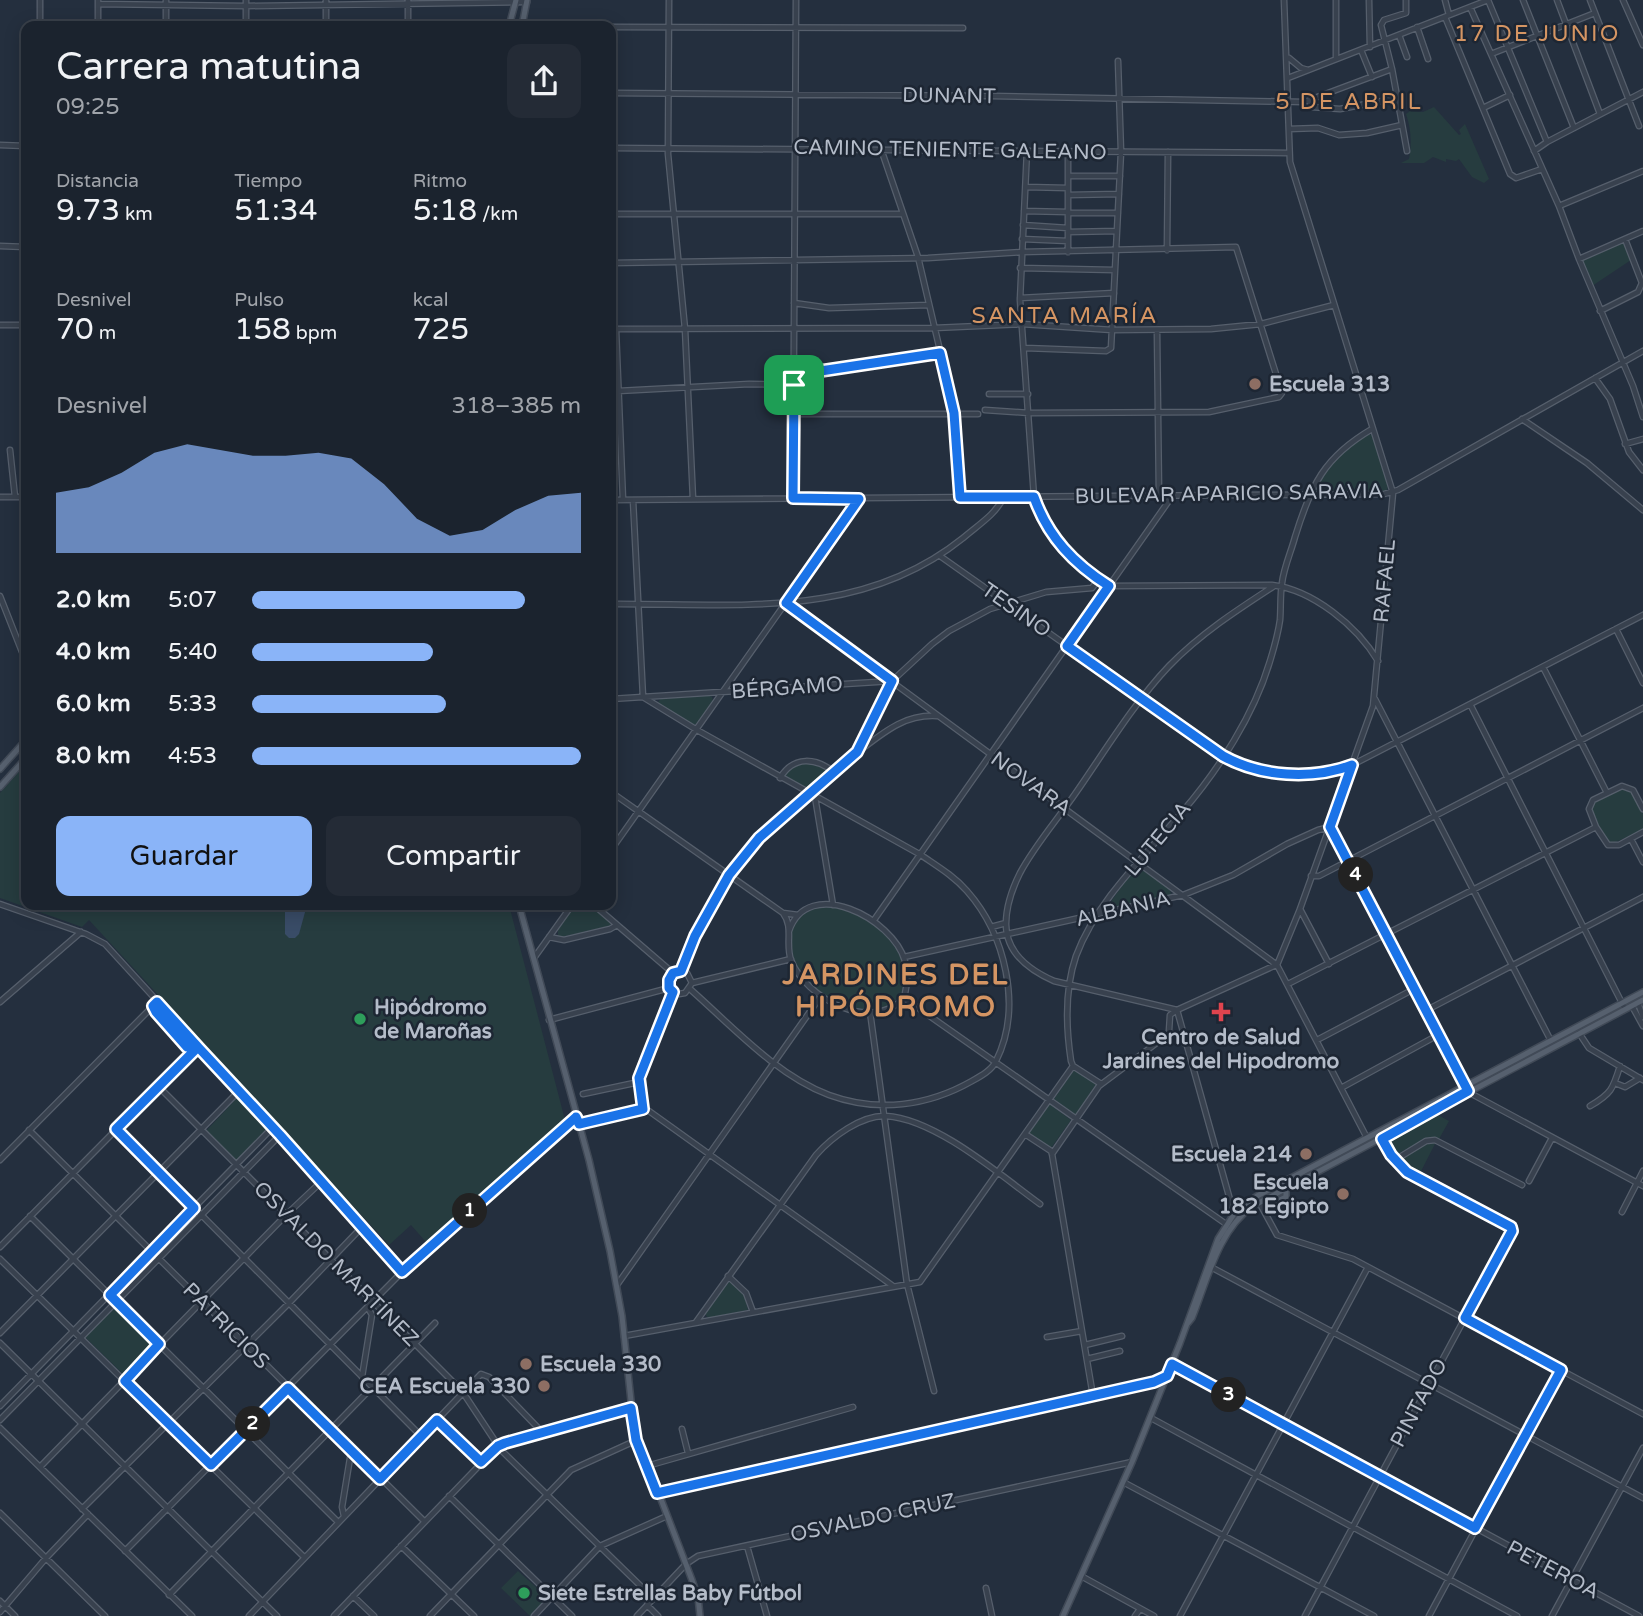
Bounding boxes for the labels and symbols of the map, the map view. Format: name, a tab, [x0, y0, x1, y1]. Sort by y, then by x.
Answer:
district label: 17 DE JUNIO	[1454, 20, 1620, 48]
street label: DUNANT	[902, 83, 996, 109]
district label: 5 DE ABRIL	[1275, 88, 1423, 116]
street label: CAMINO TENIENTE GALEANO	[793, 135, 1107, 165]
district label: SANTA MARÍA	[972, 302, 1158, 330]
pin	[764, 355, 824, 415]
place label: Escuela 313	[1269, 372, 1390, 397]
marker: Escuela 313	[1247, 376, 1263, 392]
street label: BULEVAR APARICIO SARAVIA	[1074, 479, 1384, 509]
street label: RAFAEL	[1369, 538, 1401, 624]
street label: TESINO	[976, 577, 1056, 643]
street label: BÉRGAMO	[730, 672, 844, 704]
street label: NOVARA	[986, 746, 1076, 822]
street label: LUTECIA	[1120, 797, 1196, 881]
pin: 4	[1338, 858, 1374, 892]
street label: ALBANIA	[1073, 886, 1173, 932]
district label: JARDINES DEL HIPÓDROMO	[782, 958, 1009, 1024]
place label: Hipódromo de Maroñas	[374, 995, 492, 1044]
marker: Centro de Salud Jardines del Hipodromo	[1211, 1002, 1231, 1022]
marker: Hipódromo de Maroñas	[352, 1011, 368, 1027]
place label: Centro de Salud Jardines del Hipodromo	[1102, 1025, 1339, 1074]
place label: Escuela 214	[1171, 1142, 1292, 1167]
marker: Escuela 214	[1298, 1146, 1314, 1162]
place label: Escuela 182 Egipto	[1219, 1170, 1329, 1219]
street label: OSVALDO MARTÍNEZ	[248, 1176, 424, 1352]
marker: Escuela 182 Egipto	[1335, 1186, 1351, 1202]
pin: 1	[452, 1194, 488, 1228]
street label: PATRICIOS	[178, 1278, 274, 1374]
place label: Escuela 330	[540, 1352, 661, 1377]
street label: PINTADO	[1385, 1354, 1453, 1452]
marker: Escuela 330	[518, 1356, 534, 1372]
place label: CEA Escuela 330	[360, 1374, 530, 1399]
marker: CEA Escuela 330	[536, 1378, 552, 1394]
pin: 3	[1212, 1378, 1246, 1412]
pin: 2	[236, 1406, 270, 1442]
street label: OSVALDO CRUZ	[788, 1488, 958, 1548]
street label: PETEROA	[1503, 1535, 1603, 1605]
place label: Siete Estrellas Baby Fútbol	[538, 1581, 802, 1606]
marker: Siete Estrellas Baby Fútbol	[516, 1585, 532, 1601]

